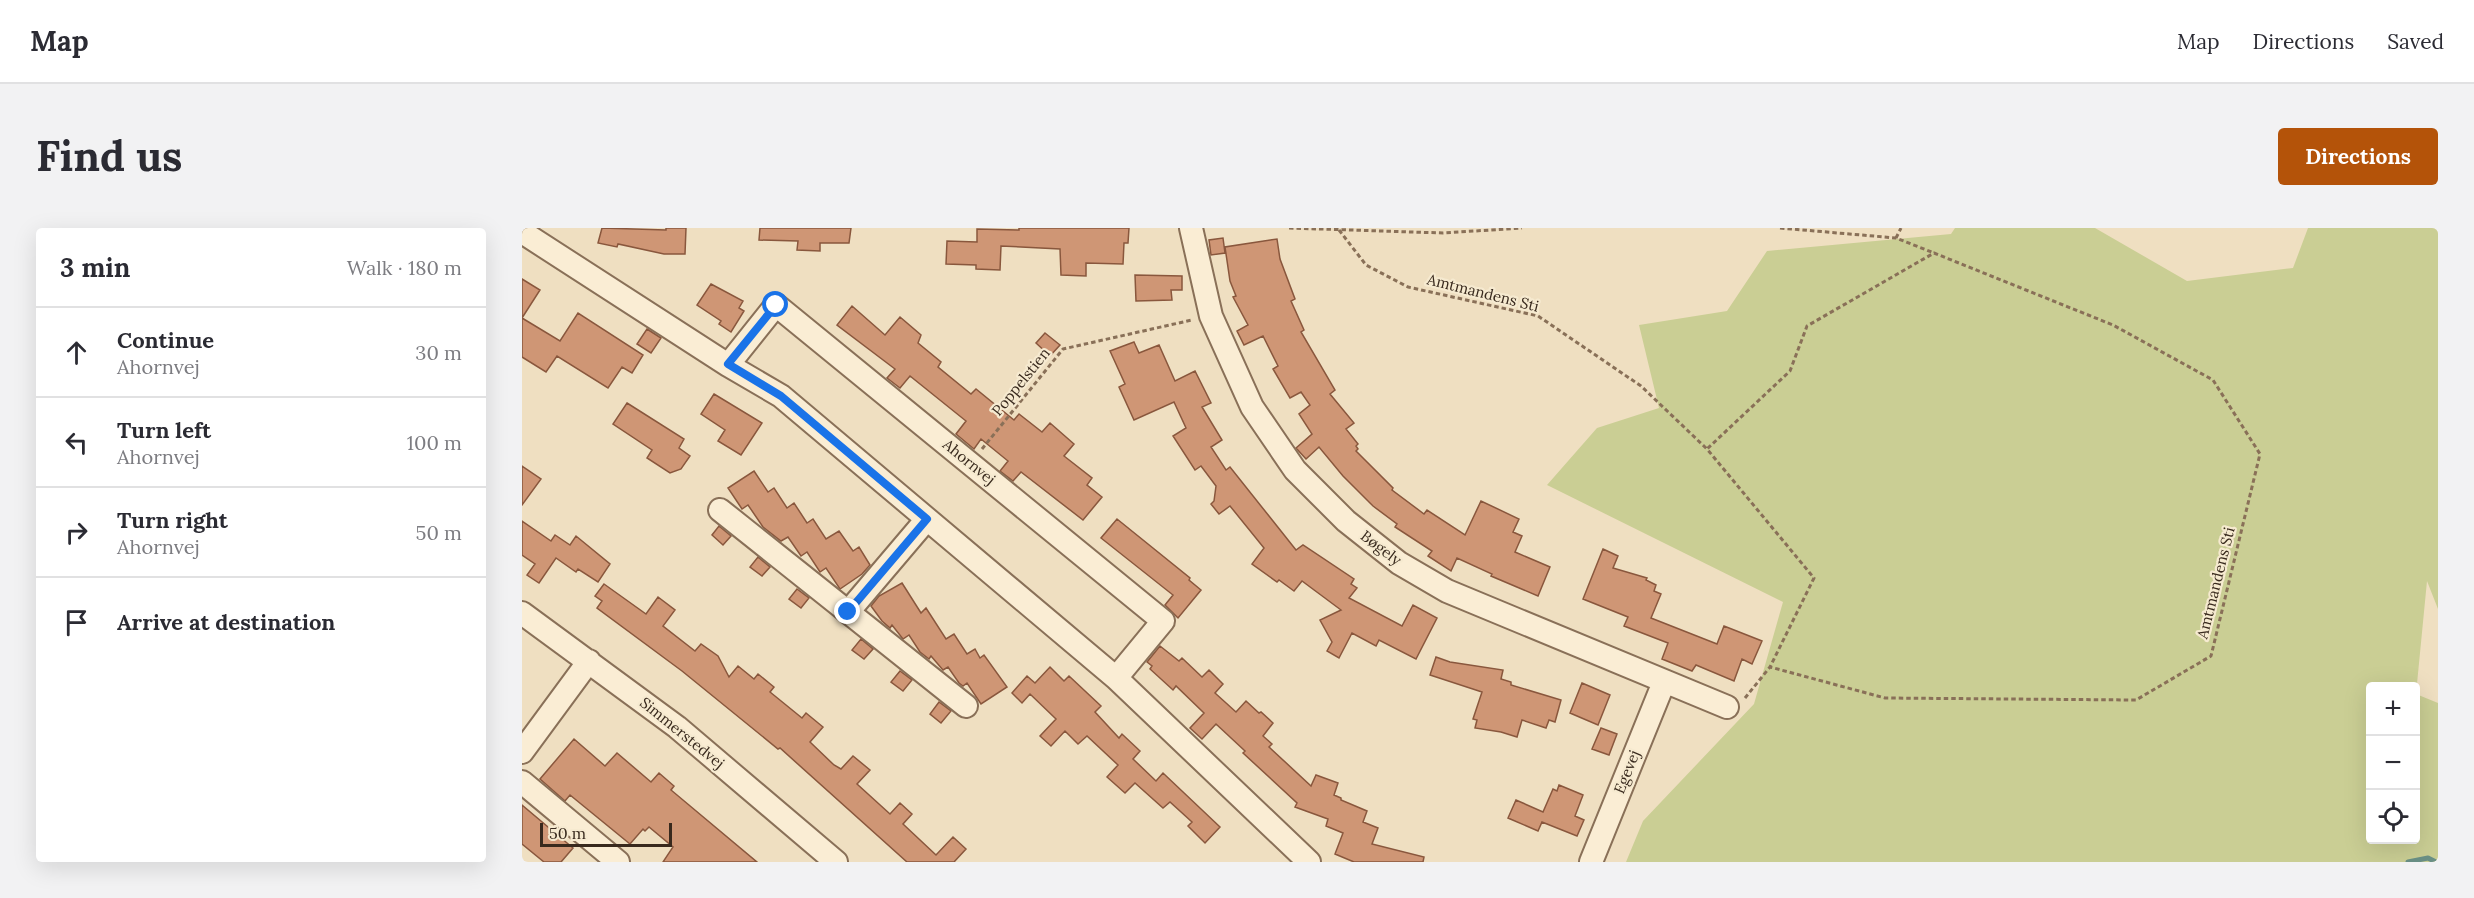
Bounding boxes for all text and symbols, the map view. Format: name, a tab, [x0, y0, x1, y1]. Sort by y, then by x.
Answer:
text: Map	[30, 23, 89, 59]
text: Map	[2177, 28, 2220, 55]
text: Directions	[2253, 28, 2354, 55]
text: Saved	[2387, 28, 2444, 55]
button: Directions	[2278, 128, 2438, 185]
text: Find us	[36, 129, 182, 183]
text: 3 min	[60, 251, 130, 284]
text: Walk · 180 m	[347, 255, 462, 280]
street label: Amtmandens Sti	[1424, 269, 1541, 316]
route start	[762, 291, 788, 317]
text: Continue	[117, 326, 214, 354]
icon: ahead	[60, 336, 93, 369]
text: 30 m	[415, 340, 462, 365]
street label: Poppelstien	[987, 344, 1054, 420]
text: Ahornvej	[117, 354, 200, 379]
text: Turn left	[117, 416, 211, 444]
icon: left	[60, 426, 93, 459]
text: 100 m	[407, 430, 462, 455]
street label: Ahornvej	[938, 434, 999, 489]
text: Ahornvej	[117, 444, 200, 469]
text: Turn right	[117, 506, 228, 534]
icon: right	[60, 516, 93, 549]
text: 50 m	[416, 520, 462, 545]
street label: Amtmandens Sti	[2192, 525, 2239, 642]
street label: Bøgely	[1357, 526, 1406, 569]
text: Ahornvej	[117, 534, 200, 559]
route end	[834, 598, 860, 624]
icon: arrive	[60, 606, 93, 639]
text: Arrive at destination	[117, 608, 335, 636]
map controls	[2366, 682, 2420, 844]
button: +	[2366, 682, 2420, 736]
street label: Simmerstedvej	[636, 693, 728, 773]
button: −	[2366, 736, 2420, 790]
street label: Egevej	[1609, 747, 1644, 796]
button: locate	[2366, 790, 2420, 844]
scale bar	[540, 820, 672, 848]
text: 50 m	[549, 823, 586, 843]

